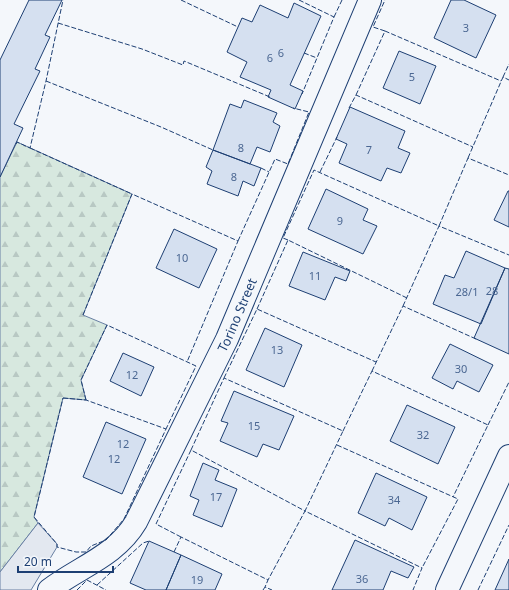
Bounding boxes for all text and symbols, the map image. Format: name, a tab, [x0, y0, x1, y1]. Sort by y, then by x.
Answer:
house number: 3	[463, 20, 469, 35]
house number: 6	[278, 45, 284, 60]
house number: 6	[267, 50, 273, 65]
house number: 5	[409, 69, 415, 84]
house number: 8	[238, 140, 244, 155]
house number: 7	[366, 142, 372, 157]
house number: 8	[231, 169, 237, 184]
house number: 9	[337, 213, 343, 228]
house number: 10	[176, 250, 188, 265]
house number: 11	[309, 268, 321, 283]
street label: Torino Street	[213, 275, 261, 355]
house number: 28	[486, 283, 498, 298]
house number: 28/1	[456, 284, 478, 299]
house number: 13	[271, 342, 283, 357]
house number: 30	[455, 361, 467, 376]
house number: 12	[126, 367, 138, 382]
house number: 15	[248, 418, 260, 433]
house number: 32	[417, 427, 429, 442]
house number: 12	[117, 436, 129, 451]
house number: 12	[108, 451, 120, 466]
house number: 17	[210, 489, 222, 504]
house number: 34	[388, 492, 401, 507]
scale bar	[18, 548, 113, 574]
text: 20 m	[24, 553, 52, 570]
house number: 36	[356, 571, 368, 586]
house number: 19	[191, 572, 203, 587]

